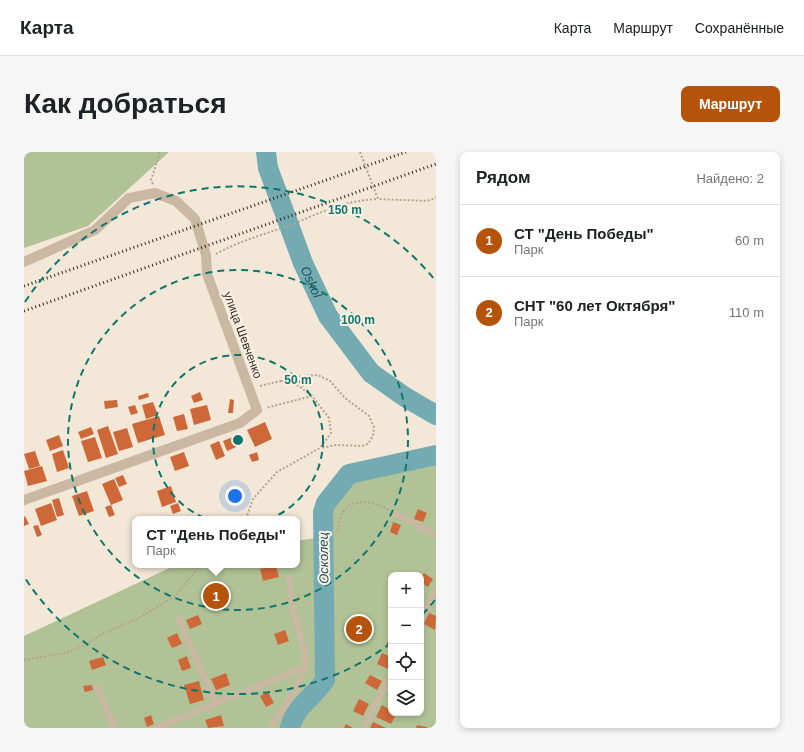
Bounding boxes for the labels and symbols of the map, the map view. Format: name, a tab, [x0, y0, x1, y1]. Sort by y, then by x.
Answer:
text: 150 m	[328, 203, 362, 217]
water label: Oskol	[297, 264, 326, 301]
street label: улица Шевченко	[221, 290, 265, 381]
text: 100 m	[341, 313, 375, 327]
text: 50 m	[284, 373, 312, 387]
centre of rings	[231, 433, 245, 447]
your location	[225, 486, 245, 506]
water label: Осколец	[316, 532, 331, 584]
pin: 1	[203, 581, 229, 611]
pin: 2	[346, 614, 372, 644]

